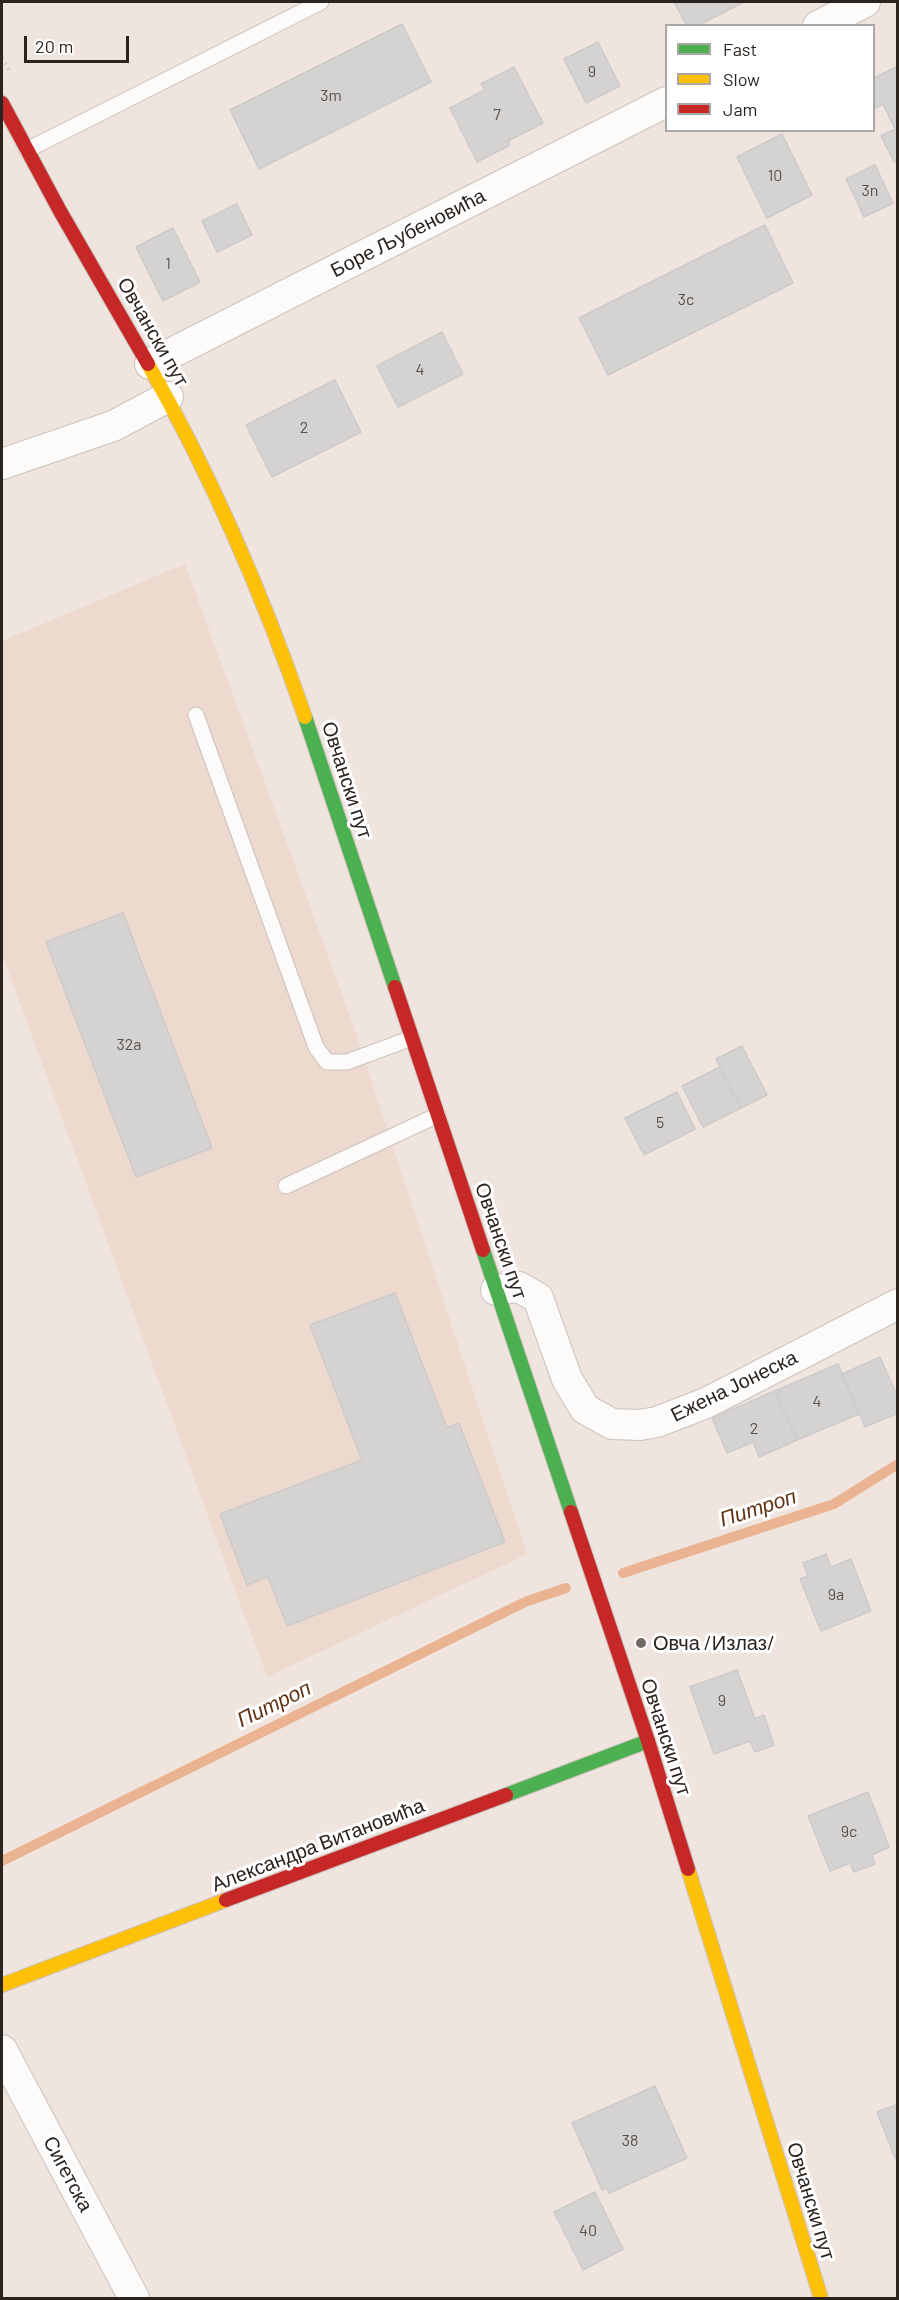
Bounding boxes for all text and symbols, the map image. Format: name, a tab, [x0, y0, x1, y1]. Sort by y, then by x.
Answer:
scale bar	[27, 24, 132, 62]
legend	[665, 24, 875, 132]
text: 20 m	[35, 35, 73, 57]
text: Fast	[723, 38, 757, 60]
house number: 9	[588, 62, 596, 82]
text: Slow	[723, 68, 760, 90]
house number: 3m	[320, 86, 342, 106]
text: Jam	[723, 98, 757, 120]
house number: 7	[493, 105, 501, 125]
house number: 10	[768, 166, 782, 186]
house number: 3n	[862, 181, 878, 201]
street label: Боре Љубеновића	[327, 184, 489, 282]
house number: 1	[165, 254, 171, 274]
street label: Овчански пут	[112, 273, 194, 391]
house number: 3c	[678, 290, 694, 310]
house number: 4	[416, 360, 424, 380]
house number: 2	[300, 418, 308, 438]
street label: Овчански пут	[317, 718, 377, 842]
house number: 32a	[117, 1035, 141, 1055]
house number: 5	[656, 1113, 664, 1133]
street label: Овчански пут	[470, 1180, 532, 1302]
street label: Ежена Јонеска	[667, 1345, 801, 1427]
house number: 4	[813, 1392, 821, 1412]
house number: 2	[750, 1419, 758, 1439]
water label: Питроп	[717, 1484, 799, 1532]
house number: 9a	[828, 1585, 844, 1605]
place label: Овча /Излаз/	[653, 1631, 775, 1655]
marker: Овча /Излаз/	[634, 1636, 648, 1650]
water label: Питроп	[233, 1675, 315, 1733]
street label: Овчански пут	[636, 1675, 696, 1799]
house number: 9	[718, 1691, 726, 1711]
street label: Александра Витановића	[208, 1793, 428, 1897]
house number: 9c	[841, 1822, 857, 1842]
house number: 38	[622, 2131, 638, 2151]
street label: Сигетска	[38, 2132, 98, 2216]
street label: Овчански пут	[782, 2139, 840, 2263]
house number: 40	[579, 2221, 597, 2241]

